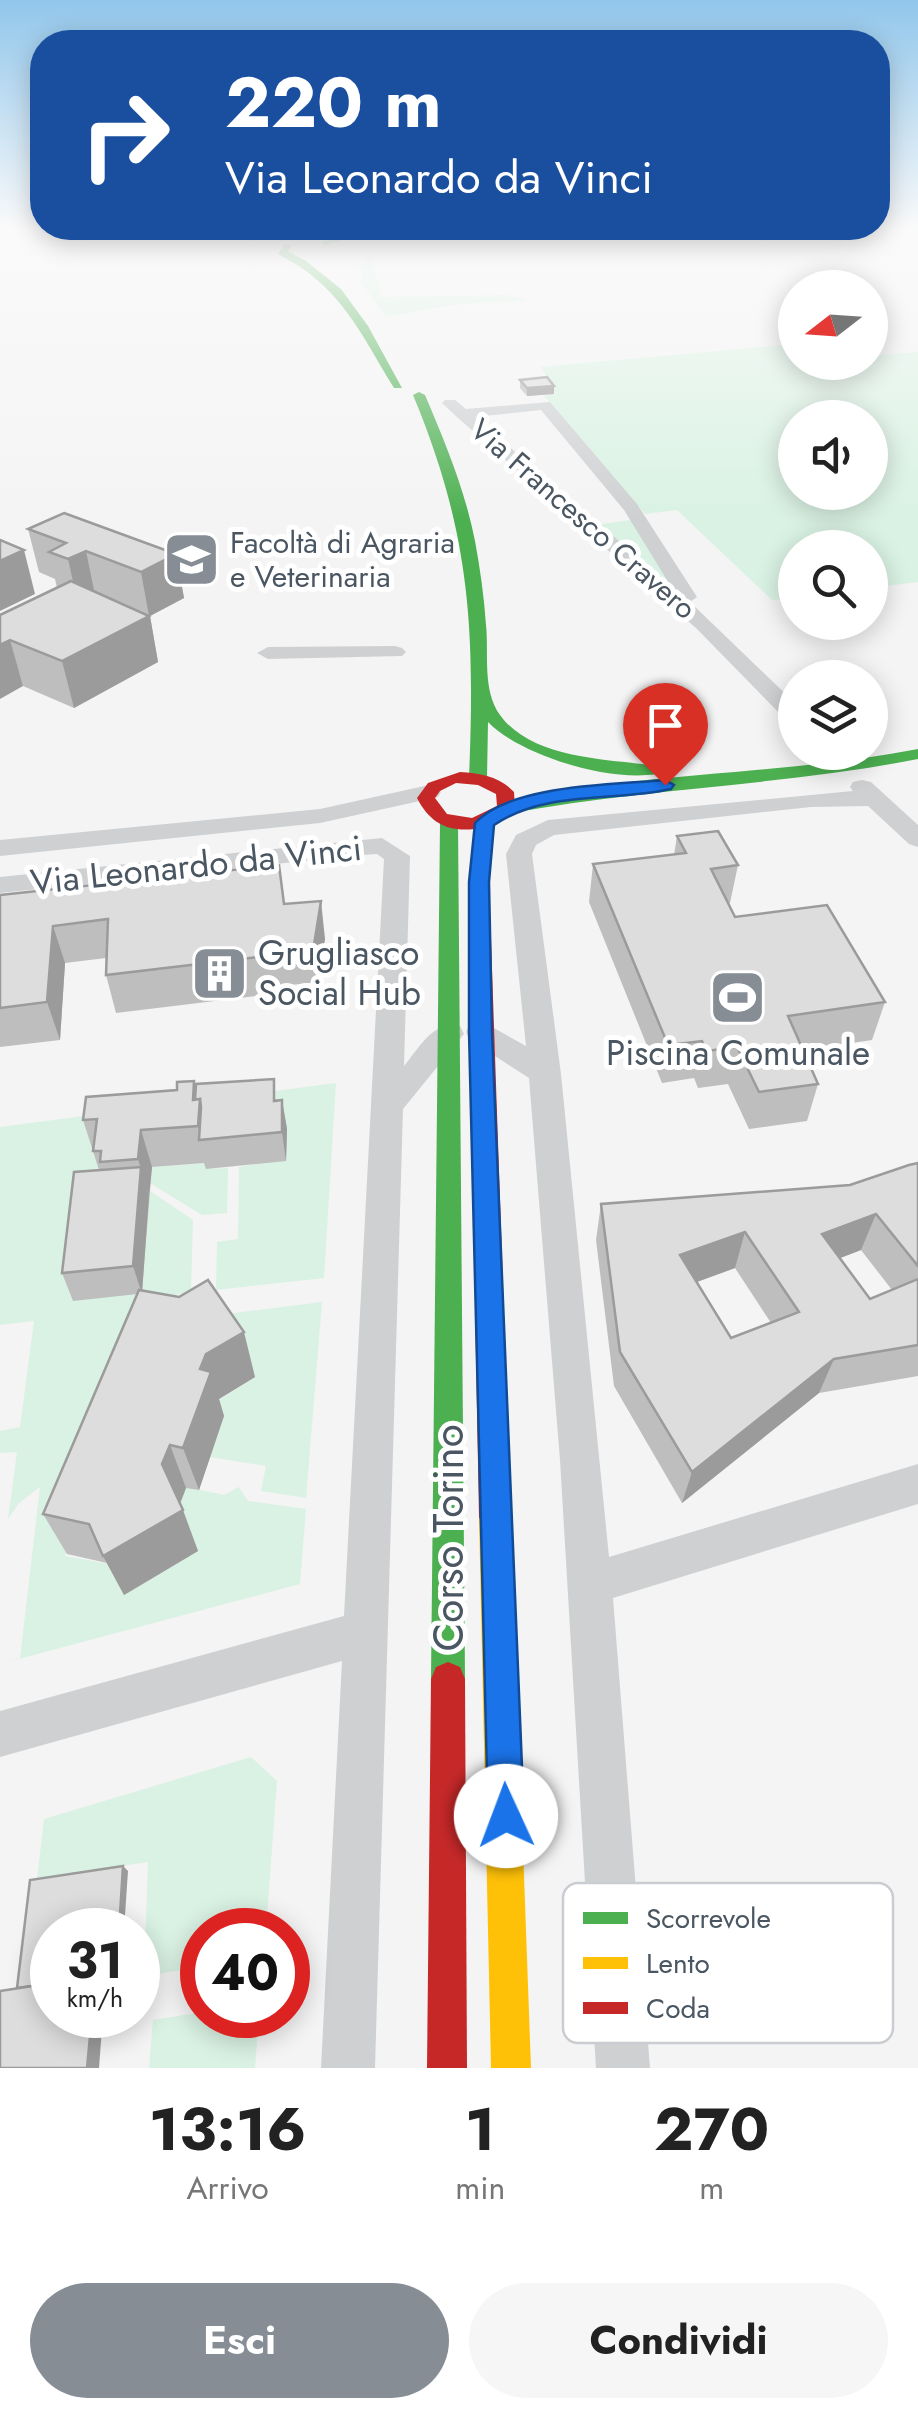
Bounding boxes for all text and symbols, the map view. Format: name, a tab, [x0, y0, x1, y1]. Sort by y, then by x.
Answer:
text: 220 m	[225, 52, 442, 153]
icon: right	[60, 70, 190, 200]
text: Via Leonardo da Vinci	[225, 145, 653, 210]
north arrow	[778, 270, 888, 380]
map controls	[778, 270, 888, 770]
button: sound	[778, 400, 888, 510]
street label: Via Francesco Cravero	[461, 408, 706, 629]
place label: Facoltà di Agraria e Veterinaria	[230, 521, 455, 598]
school or university icon: Facoltà di Agraria e Veterinaria	[161, 530, 221, 590]
button: search	[778, 530, 888, 640]
button: layers	[778, 660, 888, 770]
pin	[623, 683, 708, 786]
icon: arrive	[638, 698, 693, 753]
street label: Via Leonardo da Vinci	[28, 823, 364, 907]
place label: Grugliasco Social Hub	[258, 928, 421, 1018]
building icon: Grugliasco Social Hub	[189, 943, 249, 1003]
sports icon: Piscina Comunale	[708, 967, 768, 1027]
place label: Piscina Comunale	[606, 1028, 870, 1078]
street label: Corso Torino	[418, 1424, 479, 1652]
position arrow	[454, 1764, 558, 1868]
legend	[563, 1883, 893, 2043]
text: Scorrevole	[646, 1898, 771, 1939]
speed limit sign: 40	[180, 1908, 310, 2038]
text: 31	[67, 1924, 123, 1997]
text: Lento	[646, 1943, 710, 1984]
text: km/h	[67, 1980, 123, 2016]
text: Coda	[646, 1988, 710, 2029]
text: 13:16	[149, 2086, 307, 2173]
text: 1	[465, 2086, 496, 2173]
text: 270	[654, 2086, 769, 2173]
text: Arrivo	[186, 2165, 269, 2211]
text: min	[455, 2165, 505, 2211]
text: m	[699, 2165, 724, 2211]
button: Esci	[30, 2283, 449, 2398]
button: Condividi	[469, 2283, 888, 2398]

